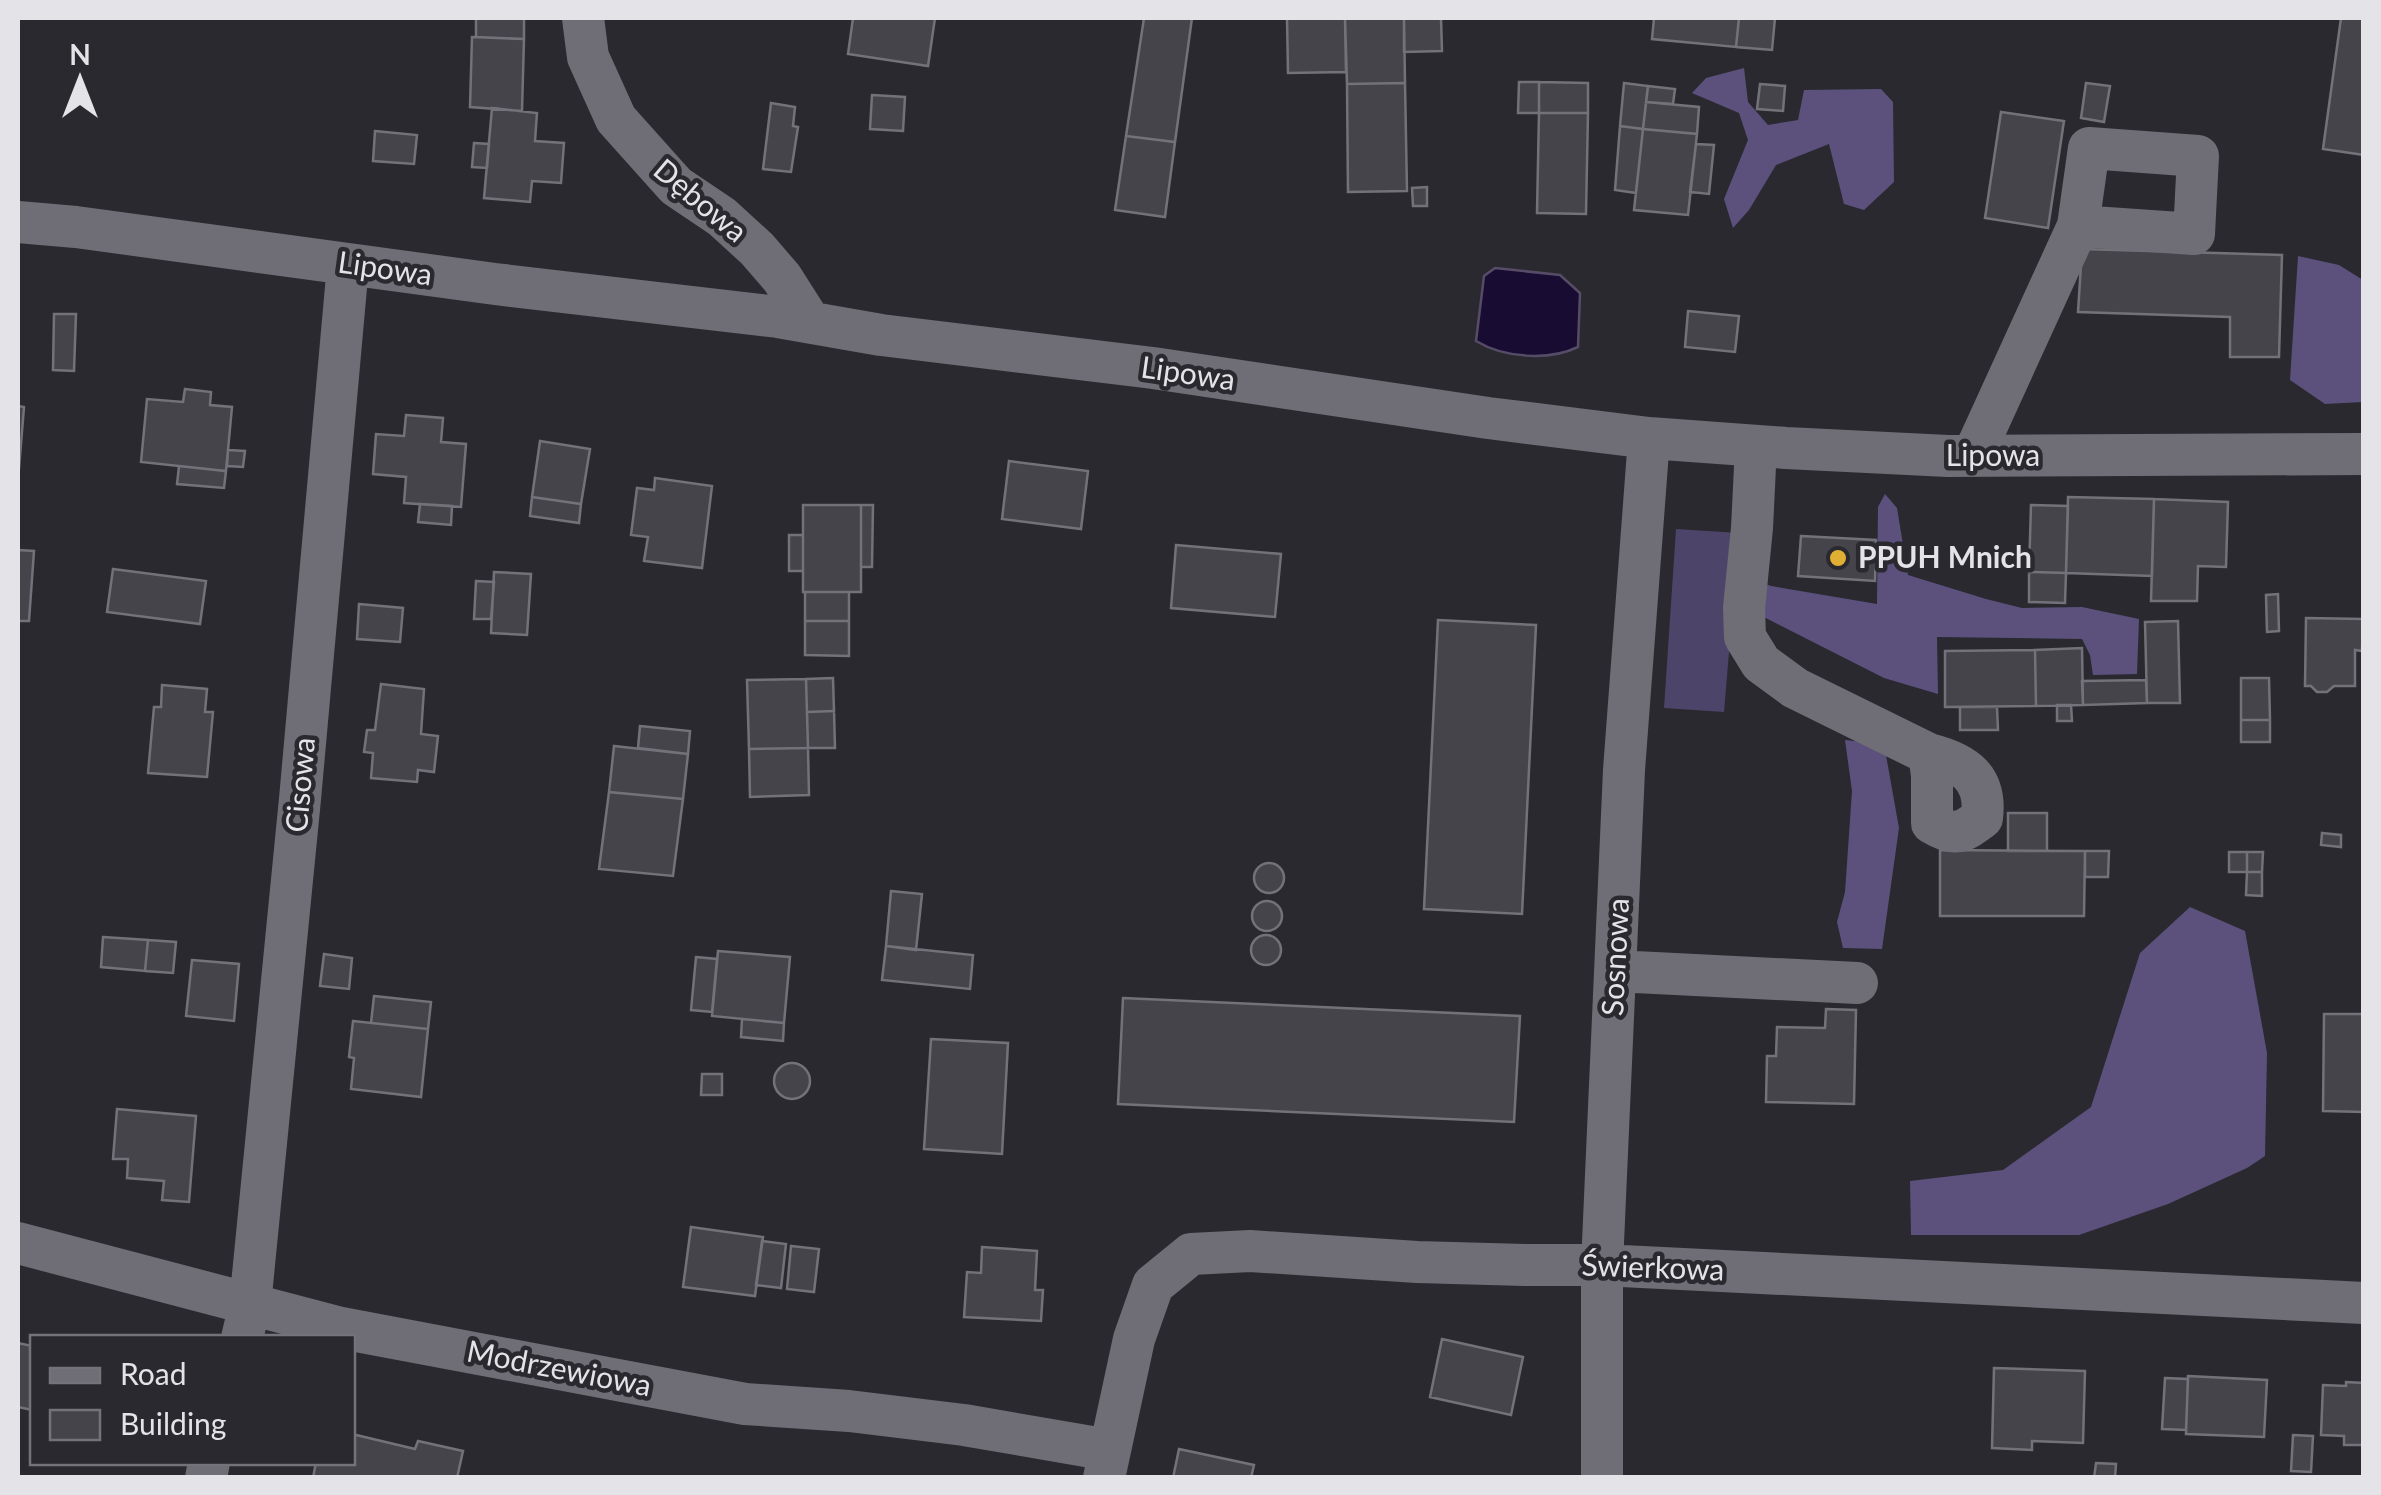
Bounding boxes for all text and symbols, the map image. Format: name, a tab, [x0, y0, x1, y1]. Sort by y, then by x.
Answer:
north arrow	[30, 30, 130, 130]
text: N	[69, 37, 91, 71]
street label: Dębowa	[647, 150, 755, 249]
street label: Lipowa	[336, 243, 435, 291]
street label: Lipowa	[1139, 348, 1238, 396]
street label: Lipowa	[1946, 436, 2040, 472]
place label: PPUH Mnich	[1858, 538, 2032, 574]
marker: PPUH Mnich	[1827, 547, 1849, 569]
street label: Cisowa	[277, 736, 321, 834]
street label: Sosnowa	[1593, 897, 1635, 1017]
street label: Świerkowa	[1581, 1246, 1725, 1286]
street label: Modrzewiowa	[464, 1332, 655, 1403]
legend	[30, 1335, 355, 1465]
text: Road	[120, 1355, 187, 1391]
text: Building	[120, 1405, 226, 1441]

